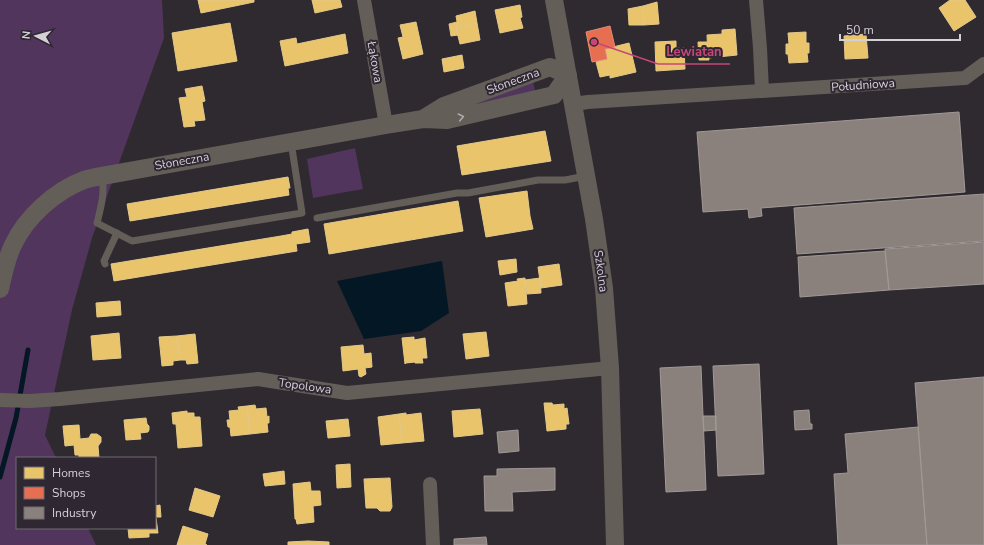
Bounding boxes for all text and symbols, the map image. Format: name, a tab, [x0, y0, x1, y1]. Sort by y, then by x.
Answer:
north arrow	[16, 16, 56, 56]
scale bar	[840, 16, 960, 42]
text: 50 m	[846, 22, 874, 38]
text: N	[19, 30, 34, 40]
street label: Łąkowa	[363, 39, 386, 84]
callout: Lewiatan	[658, 39, 730, 64]
text: Lewiatan	[666, 43, 722, 61]
street label: Słoneczna	[484, 64, 542, 98]
street label: Południowa	[831, 75, 895, 95]
one-way arrow	[458, 113, 465, 121]
street label: Słoneczna	[154, 148, 210, 174]
street label: Szkolna	[590, 249, 612, 293]
street label: Topolowa	[278, 374, 332, 398]
legend	[16, 457, 156, 529]
text: Homes	[52, 465, 90, 481]
text: Shops	[52, 485, 86, 501]
text: Industry	[52, 505, 97, 521]

